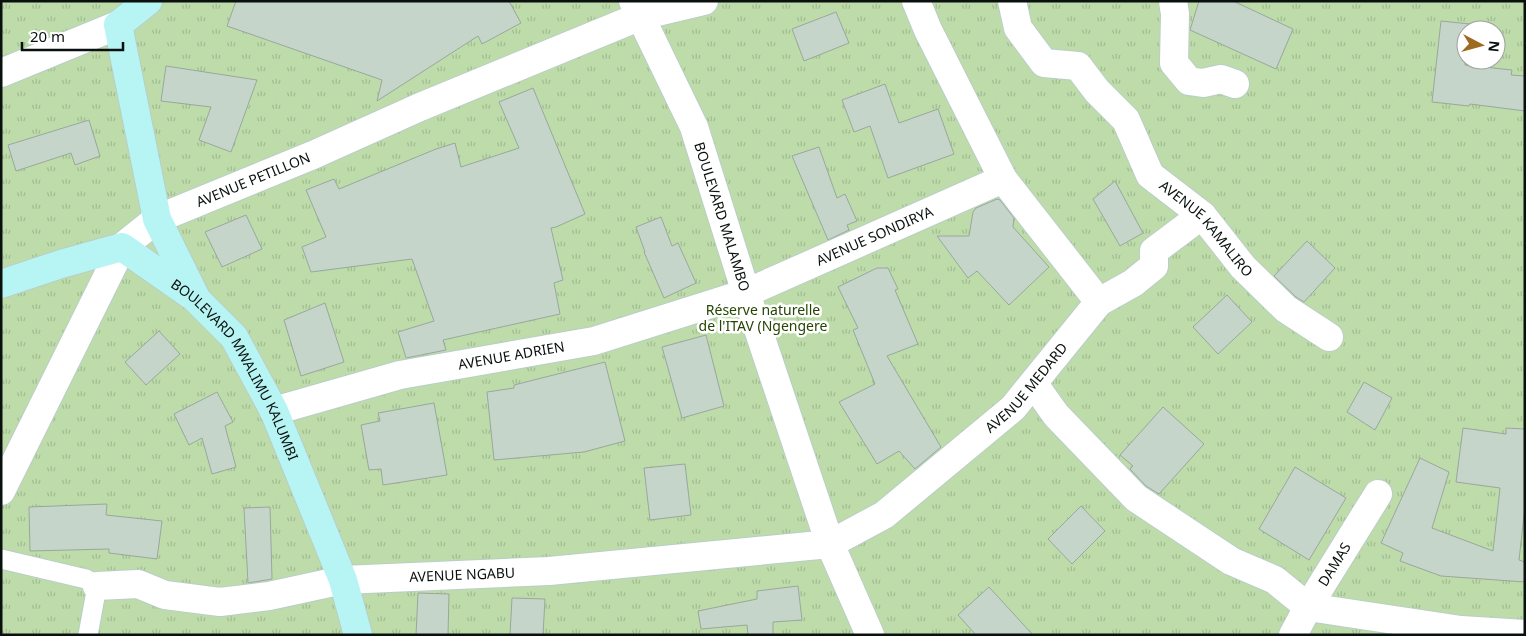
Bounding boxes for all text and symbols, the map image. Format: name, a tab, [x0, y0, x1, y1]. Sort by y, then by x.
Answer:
scale bar	[22, 20, 124, 52]
north arrow	[1456, 20, 1506, 70]
text: 20 m	[30, 26, 65, 46]
text: N	[1484, 40, 1504, 53]
street label: BOULEVARD MALAMBO	[690, 140, 755, 294]
street label: AVENUE PETILLON	[193, 147, 313, 211]
street label: AVENUE KAMALIRO	[1156, 176, 1257, 281]
street label: AVENUE SONDIRYA	[813, 201, 936, 270]
street label: BOULEVARD MWALIMU KALUMBI	[168, 274, 303, 463]
park label: Réserve naturelle de l'ITAV (Ngengere	[699, 300, 827, 335]
street label: AVENUE ADRIEN	[456, 336, 566, 374]
street label: AVENUE MEDARD	[981, 338, 1071, 436]
street label: DAMAS	[1313, 538, 1355, 590]
street label: AVENUE NGABU	[409, 562, 516, 586]

